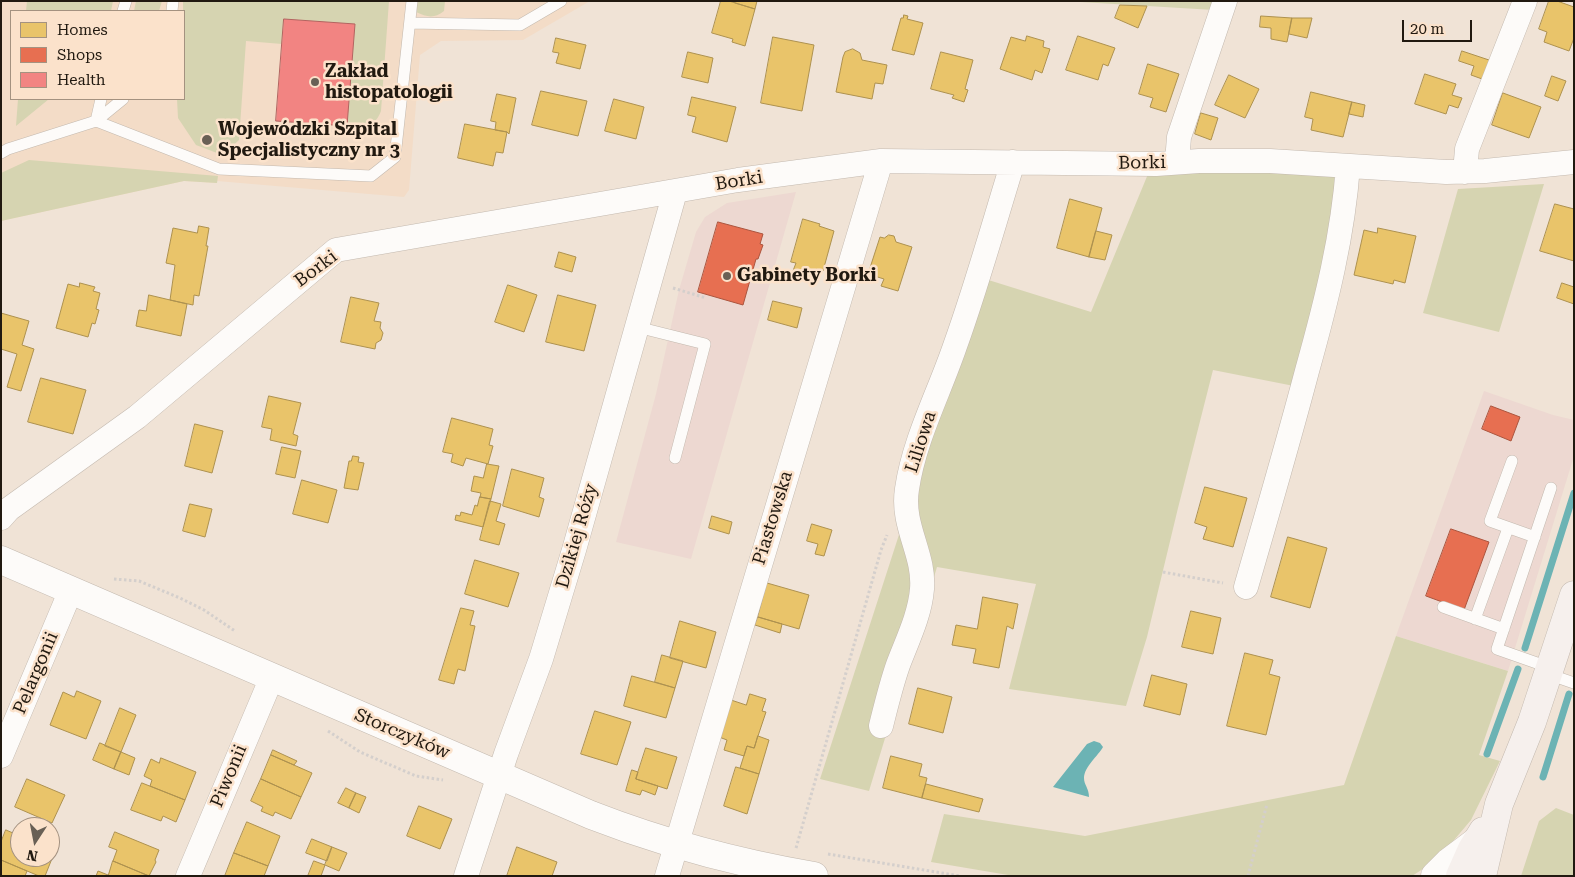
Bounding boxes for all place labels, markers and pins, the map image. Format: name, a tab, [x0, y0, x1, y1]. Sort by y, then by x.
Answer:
place label: Zakład histopatologii	[325, 61, 453, 104]
marker: Zakład histopatologii	[309, 76, 321, 88]
place label: Wojewódzki Szpital Specjalistyczny nr 3	[218, 119, 400, 162]
marker: Wojewódzki Szpital Specjalistyczny nr 3	[200, 133, 214, 147]
place label: Gabinety Borki	[737, 265, 877, 287]
marker: Gabinety Borki	[721, 270, 733, 282]

